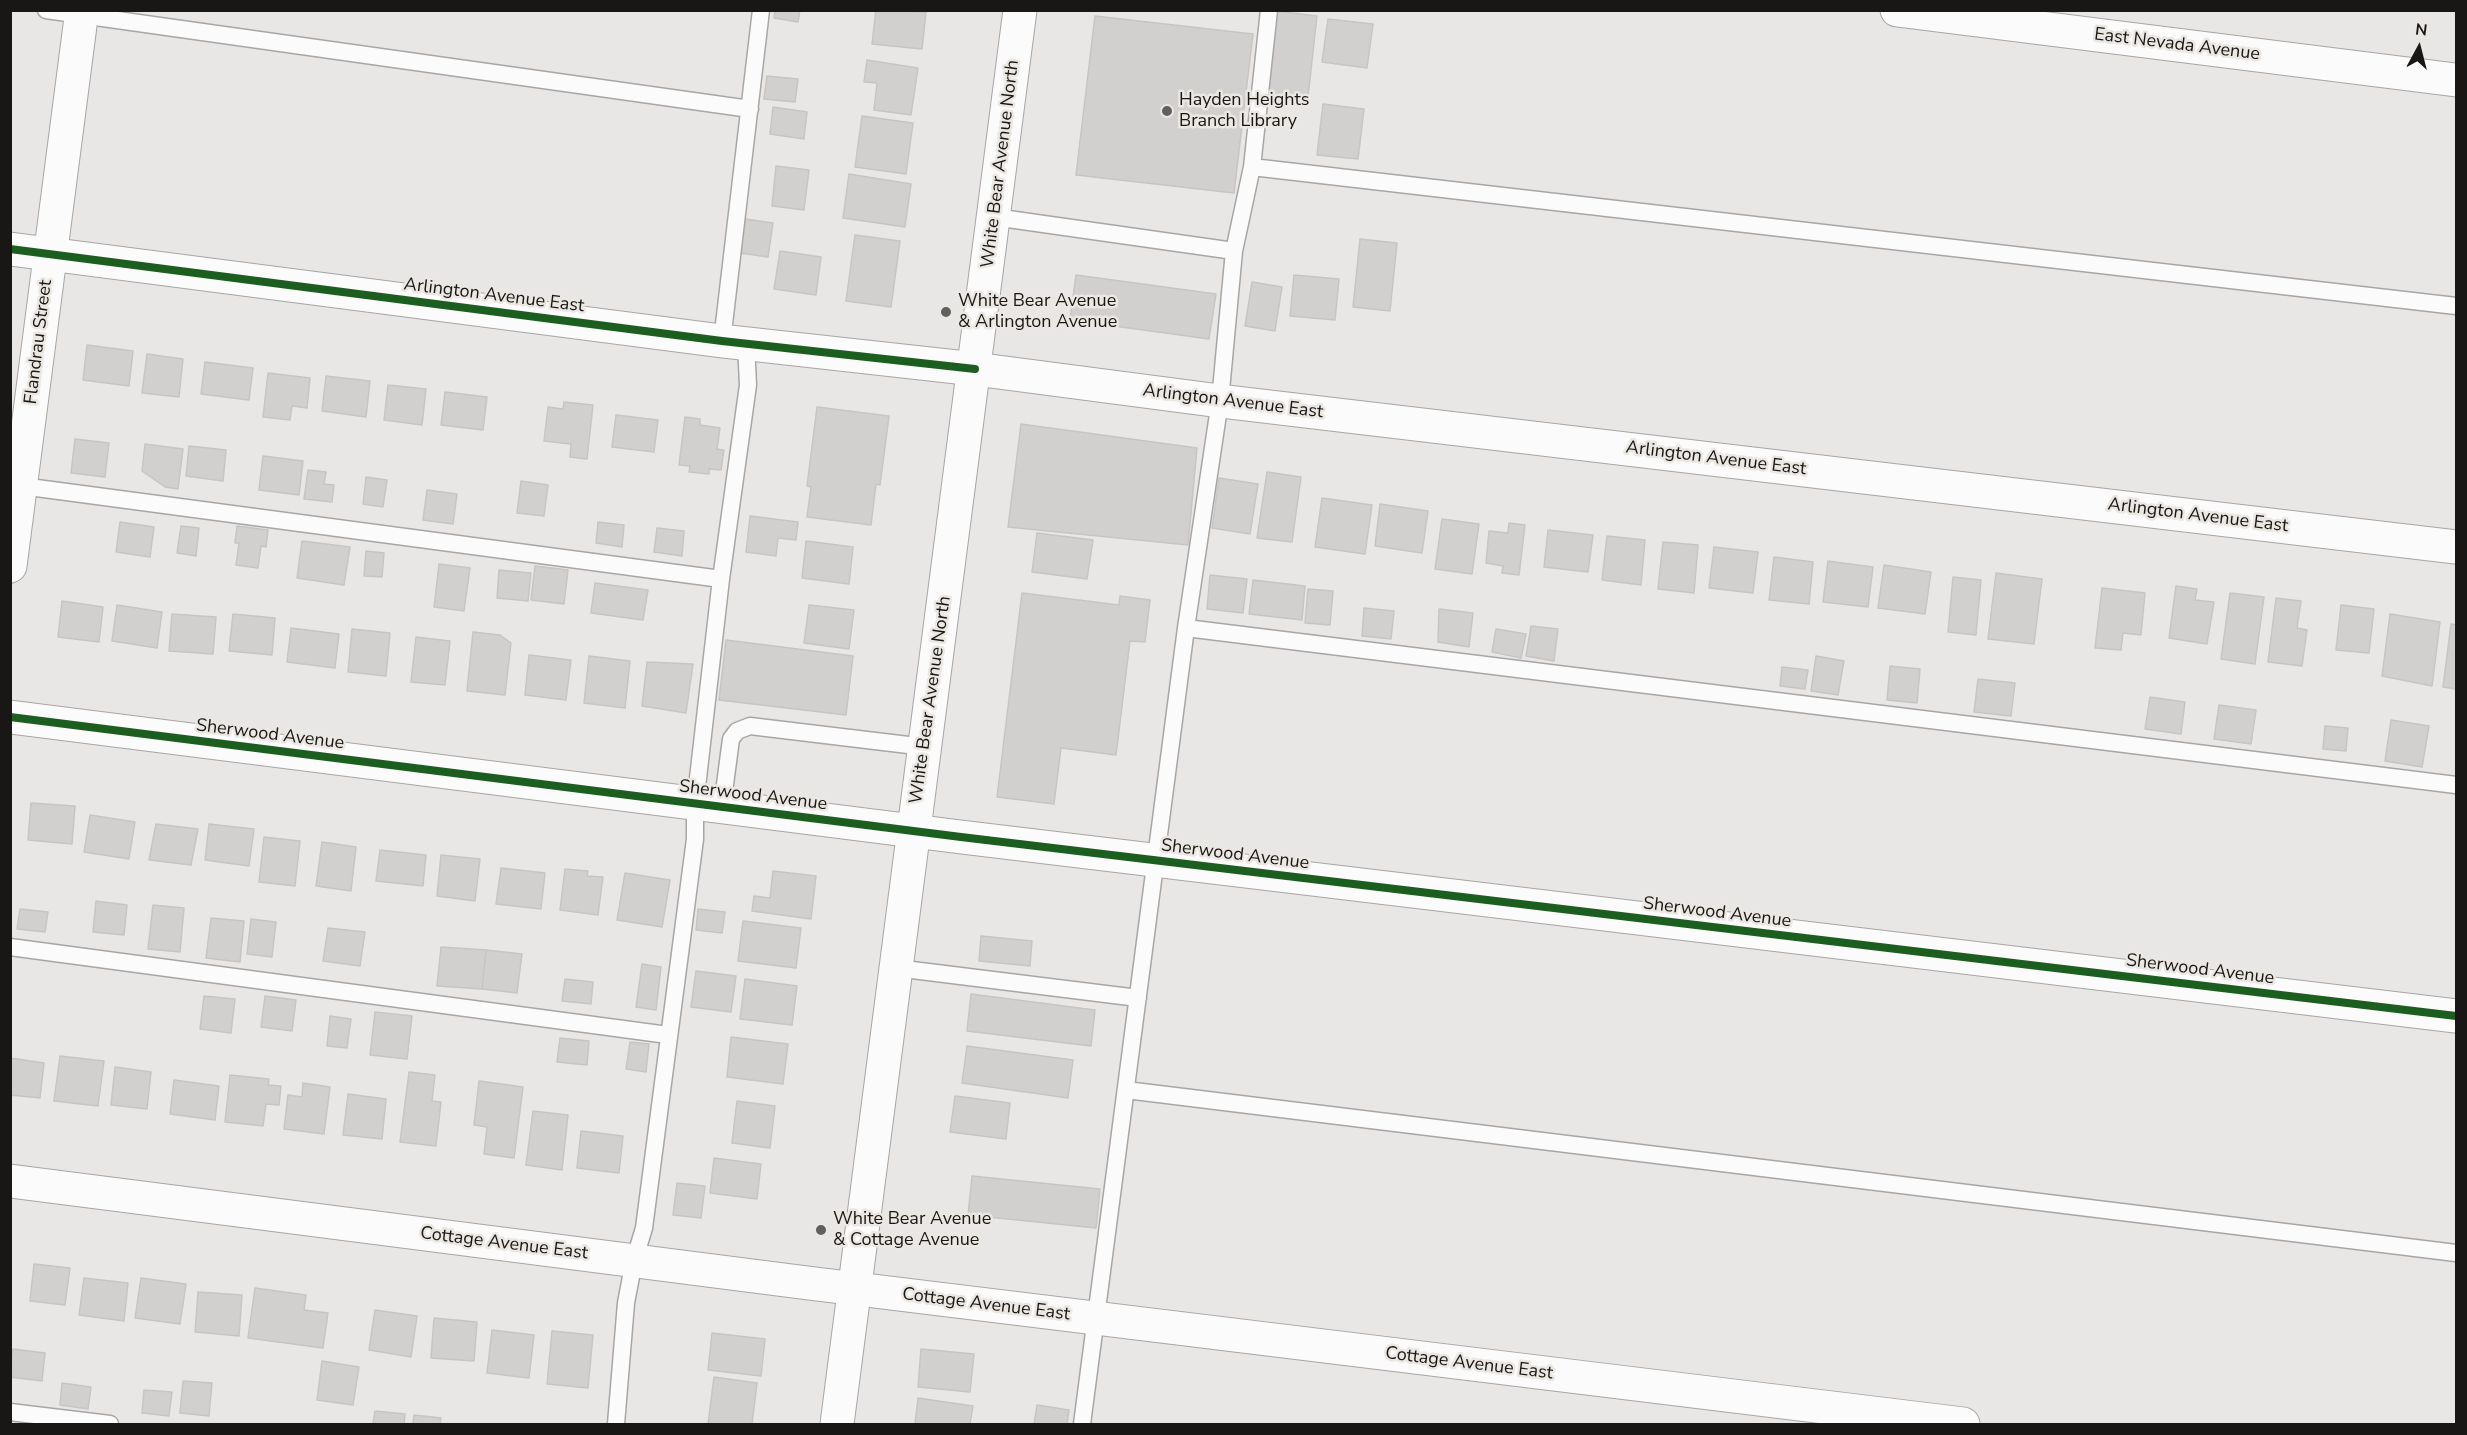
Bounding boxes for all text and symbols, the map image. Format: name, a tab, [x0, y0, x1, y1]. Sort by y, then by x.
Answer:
north arrow	[2389, 18, 2449, 78]
text: N	[2414, 18, 2428, 42]
street label: East Nevada Avenue	[2093, 24, 2261, 66]
street label: White Bear Avenue North	[978, 59, 1024, 269]
place label: Hayden Heights Branch Library	[1179, 90, 1309, 132]
marker: Hayden Heights Branch Library	[1160, 104, 1174, 118]
street label: Arlington Avenue East	[403, 274, 585, 318]
street label: Flandrau Street	[21, 279, 57, 405]
place label: White Bear Avenue & Arlington Avenue	[958, 291, 1117, 334]
marker: White Bear Avenue & Arlington Avenue	[939, 305, 953, 319]
street label: Arlington Avenue East	[1142, 380, 1324, 424]
street label: Arlington Avenue East	[1625, 437, 1807, 481]
street label: Arlington Avenue East	[2107, 494, 2289, 538]
street label: White Bear Avenue North	[906, 595, 956, 805]
street label: Sherwood Avenue	[195, 715, 345, 755]
street label: Sherwood Avenue	[678, 776, 828, 816]
street label: Sherwood Avenue	[1160, 835, 1310, 875]
street label: Sherwood Avenue	[1642, 893, 1792, 933]
street label: Sherwood Avenue	[2125, 950, 2275, 990]
place label: White Bear Avenue & Cottage Avenue	[833, 1209, 991, 1252]
street label: Cottage Avenue East	[419, 1223, 589, 1265]
marker: White Bear Avenue & Cottage Avenue	[814, 1223, 828, 1237]
street label: Cottage Avenue East	[901, 1284, 1071, 1326]
street label: Cottage Avenue East	[1384, 1343, 1554, 1385]

